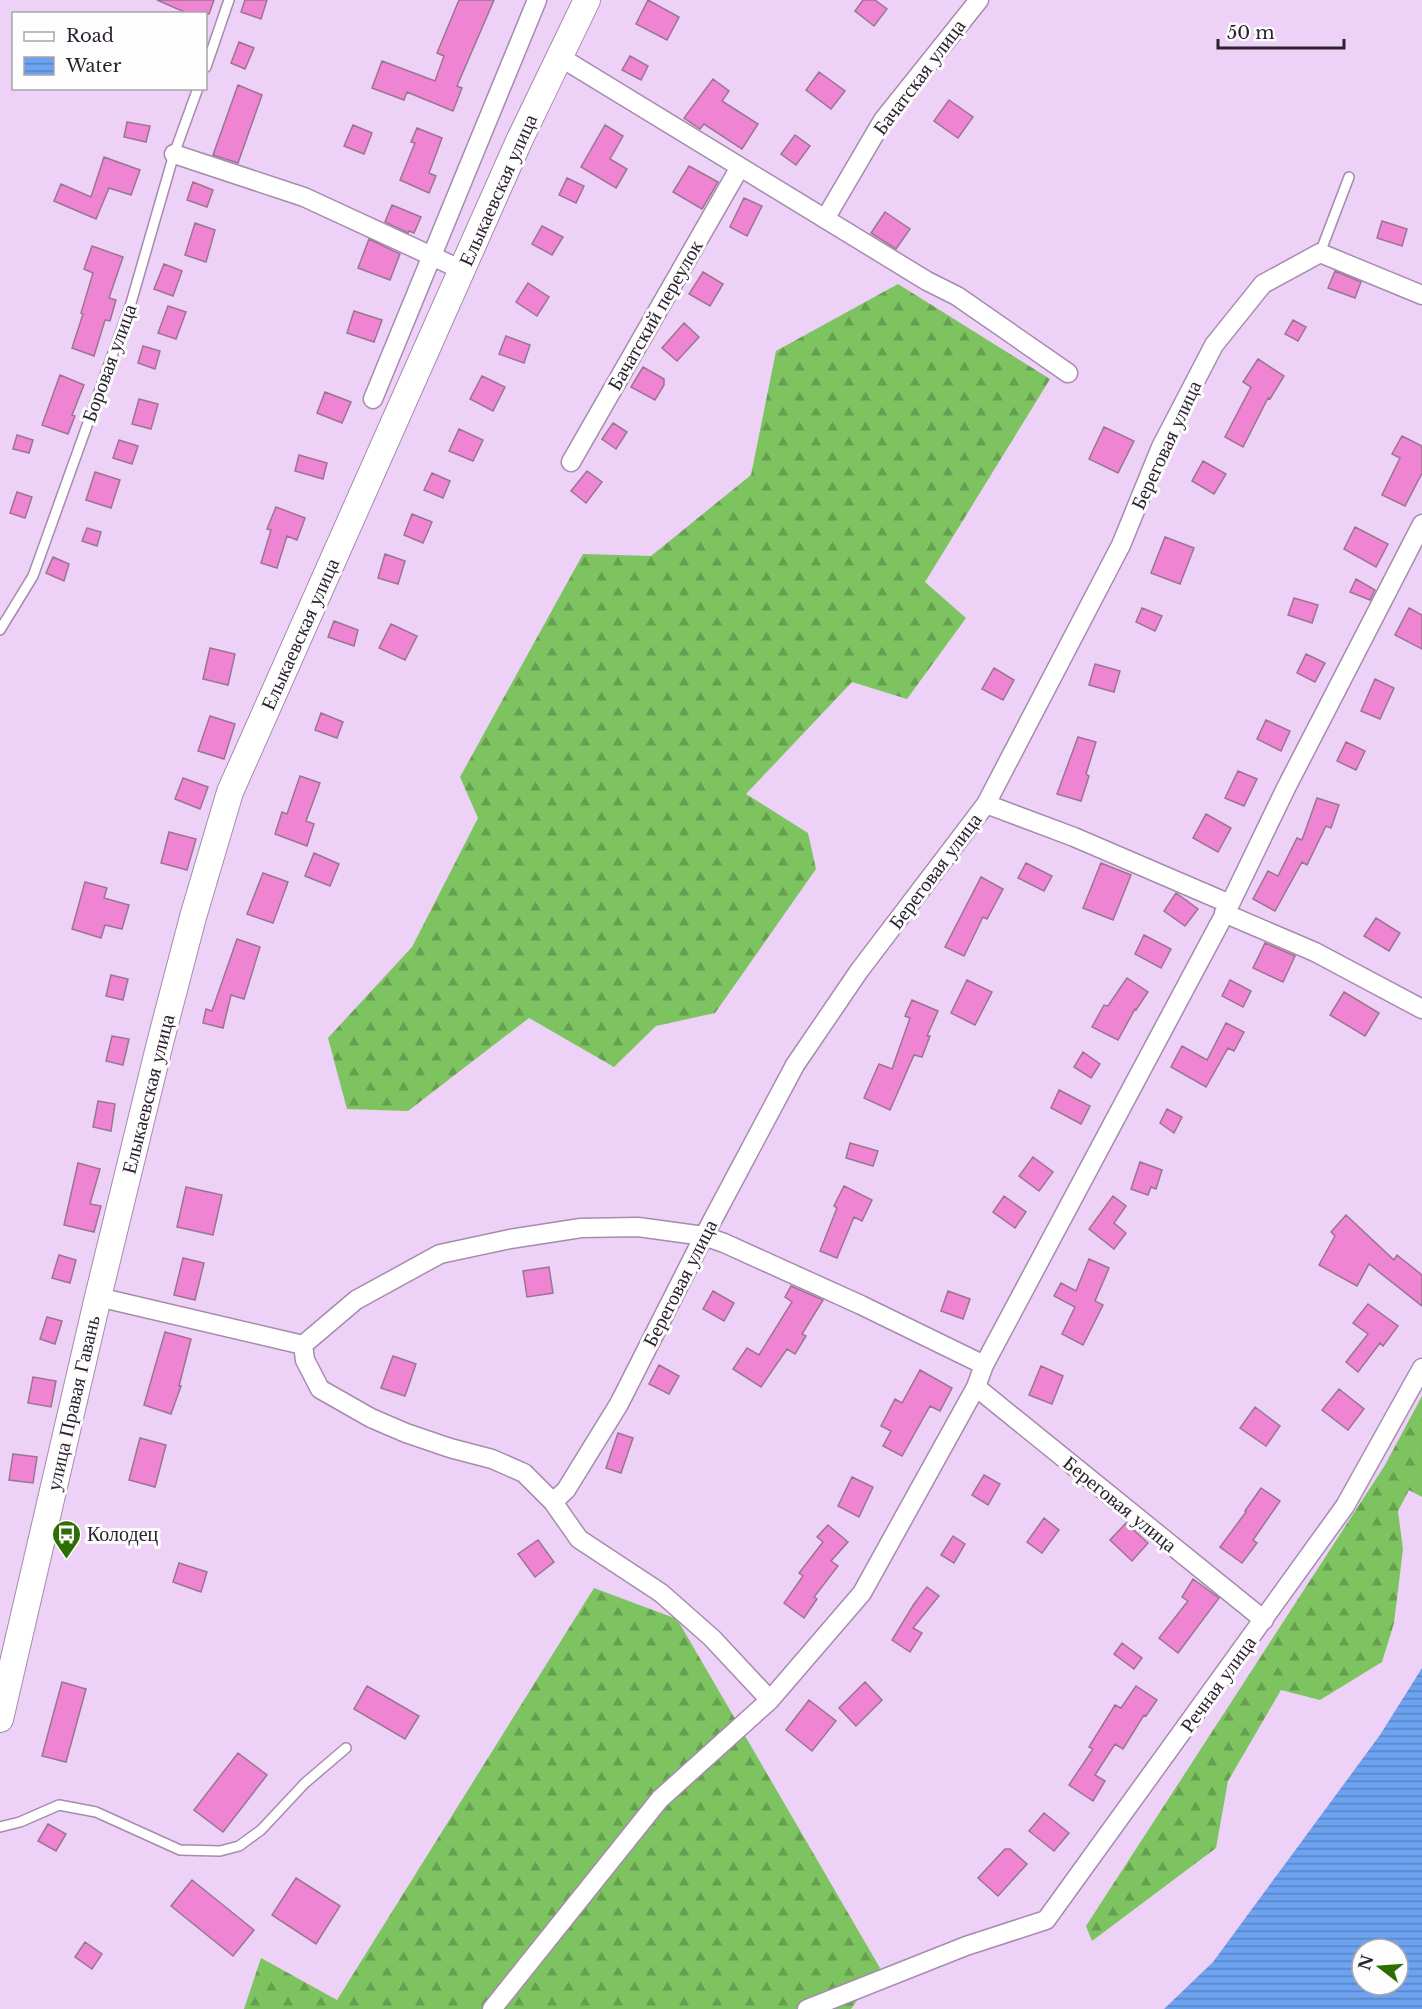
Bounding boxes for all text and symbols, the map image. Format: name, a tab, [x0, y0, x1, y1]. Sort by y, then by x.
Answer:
legend	[12, 12, 207, 90]
scale bar	[1218, 12, 1344, 50]
street label: Бачатская улица	[868, 14, 970, 140]
text: 50 m	[1227, 22, 1275, 44]
text: Road	[66, 25, 114, 47]
text: Water	[65, 55, 122, 77]
street label: Елыкаевская улица	[454, 110, 542, 270]
street label: Бачатский переулок	[602, 235, 708, 394]
street label: Боровая улица	[77, 301, 141, 425]
street label: Береговая улица	[1126, 377, 1206, 513]
street label: Елыкаевская улица	[256, 554, 344, 714]
street label: Береговая улица	[883, 808, 987, 934]
street label: Елыкаевская улица	[117, 1012, 179, 1176]
street label: Береговая улица	[638, 1215, 722, 1351]
street label: улица Правая Гавань	[41, 1313, 105, 1493]
street label: Береговая улица	[1058, 1451, 1182, 1557]
bus stop icon: Колодец	[50, 1518, 82, 1560]
place label: Колодец	[87, 1522, 159, 1546]
street label: Речная улица	[1175, 1631, 1261, 1737]
north arrow	[1350, 1937, 1410, 1997]
text: N	[1354, 1952, 1377, 1973]

